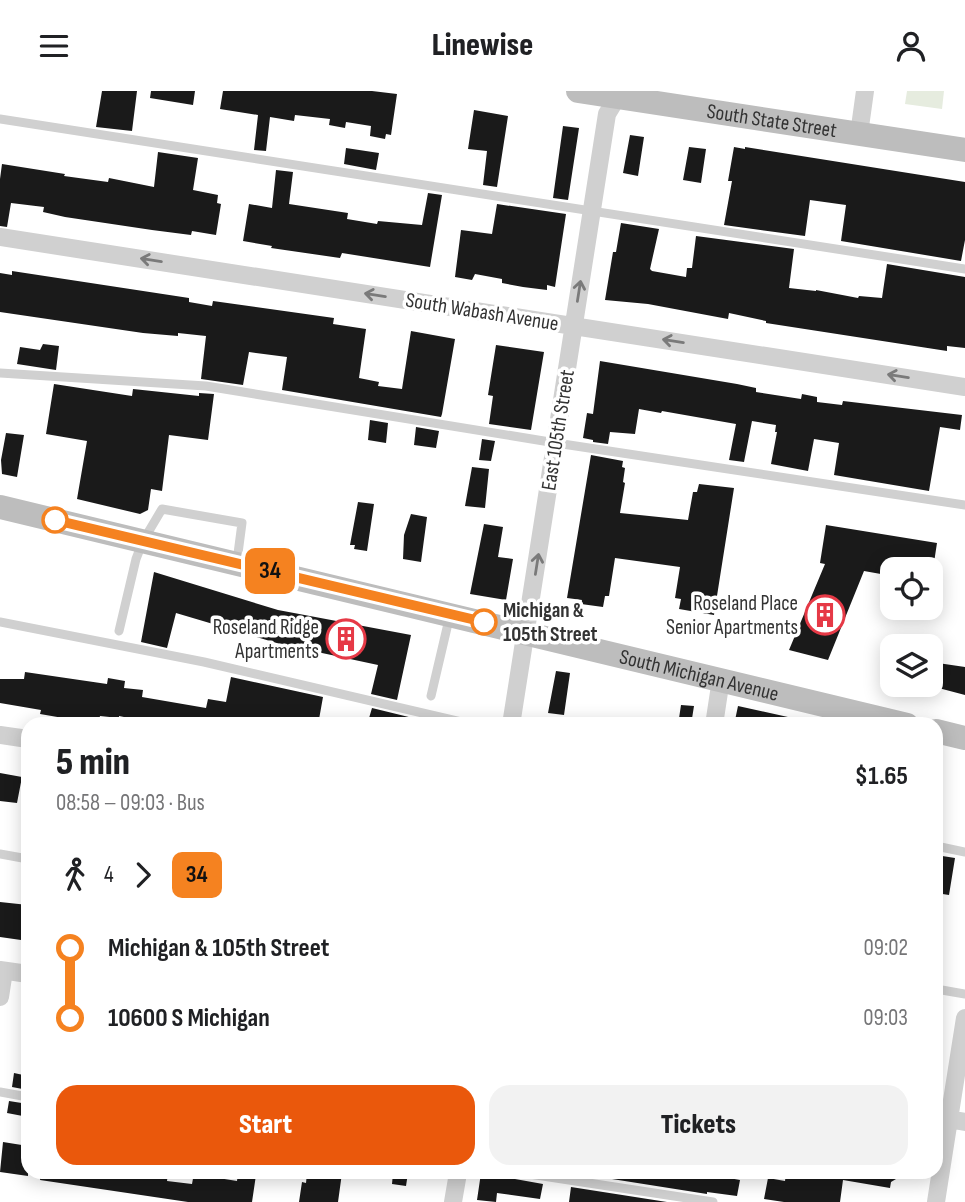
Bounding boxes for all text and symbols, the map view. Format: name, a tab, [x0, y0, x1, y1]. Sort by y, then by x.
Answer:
text: Linewise	[432, 26, 533, 65]
icon: menu	[35, 27, 73, 65]
icon: person	[892, 27, 930, 65]
street label: South State Street	[705, 98, 838, 143]
one-way arrow	[140, 253, 162, 266]
one-way arrow	[573, 280, 586, 303]
one-way arrow	[364, 288, 387, 301]
street label: South Wabash Avenue	[404, 288, 560, 336]
one-way arrow	[662, 335, 685, 348]
street label: East 105th Street	[536, 368, 580, 492]
one-way arrow	[887, 369, 909, 382]
unlabelled marker	[42, 507, 68, 533]
line badge: 34	[238, 548, 302, 594]
one-way arrow	[531, 553, 544, 576]
text: 34	[259, 556, 281, 585]
map controls	[880, 557, 943, 697]
button: locate	[880, 557, 943, 620]
place label: Roseland Place Senior Apartments	[666, 591, 798, 640]
building icon: Roseland Place Senior Apartments	[804, 594, 846, 636]
place label: Michigan & 105th Street	[503, 598, 598, 647]
marker: Michigan & 105th Street	[471, 609, 497, 635]
place label: Roseland Ridge Apartments	[213, 615, 319, 664]
building icon: Roseland Ridge Apartments	[325, 618, 367, 660]
button: layers	[880, 634, 943, 697]
street label: South Michigan Avenue	[617, 644, 781, 706]
text: 5 min	[56, 740, 130, 785]
text: $1.65	[855, 761, 908, 792]
text: 08:58 – 09:03 · Bus	[56, 789, 205, 817]
icon: walk	[56, 856, 94, 894]
icon: forward	[124, 856, 162, 894]
text: 34	[186, 860, 208, 889]
text: 4	[104, 861, 114, 889]
text: Michigan & 105th Street	[108, 933, 329, 964]
text: 09:02	[863, 934, 908, 962]
text: 10600 S Michigan	[108, 1003, 270, 1034]
text: 09:03	[863, 1004, 908, 1032]
button: Start	[56, 1085, 475, 1165]
button: Tickets	[489, 1085, 908, 1165]

